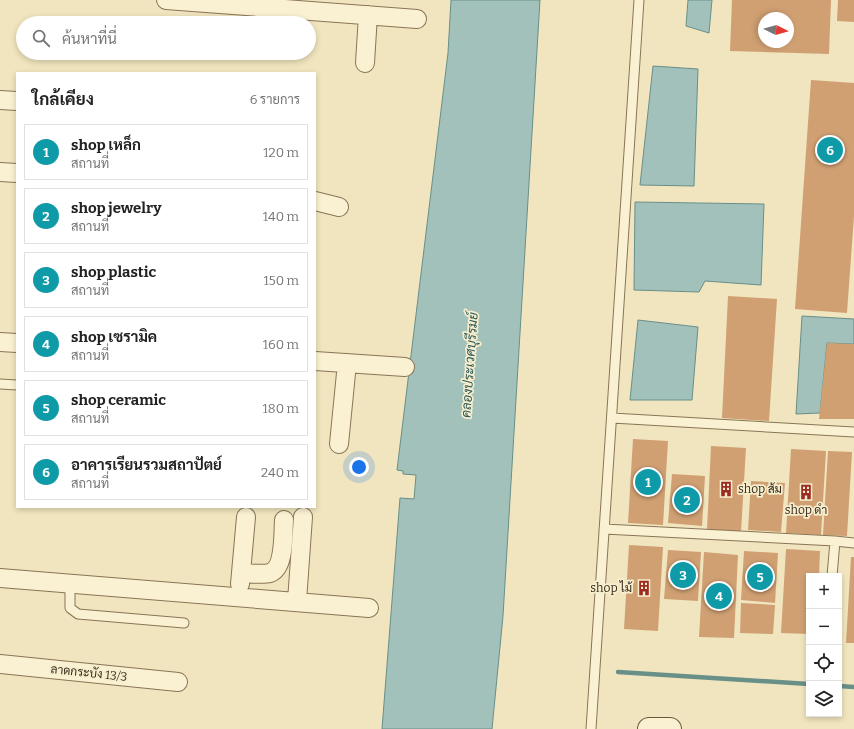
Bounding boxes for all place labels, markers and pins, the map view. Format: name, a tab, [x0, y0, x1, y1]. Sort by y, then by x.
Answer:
pin: 6	[817, 135, 843, 165]
pin: 1	[635, 467, 661, 497]
building icon: shop ส้ม	[717, 480, 735, 498]
place label: shop ส้ม	[738, 482, 782, 496]
building icon: shop ดำ	[797, 483, 815, 501]
pin: 2	[674, 485, 700, 515]
place label: shop ดำ	[785, 503, 827, 517]
pin: 3	[670, 560, 696, 590]
pin: 5	[747, 562, 773, 592]
building icon: shop ไม้	[635, 579, 653, 597]
place label: shop ไม้	[590, 580, 633, 595]
pin: 4	[706, 581, 732, 611]

